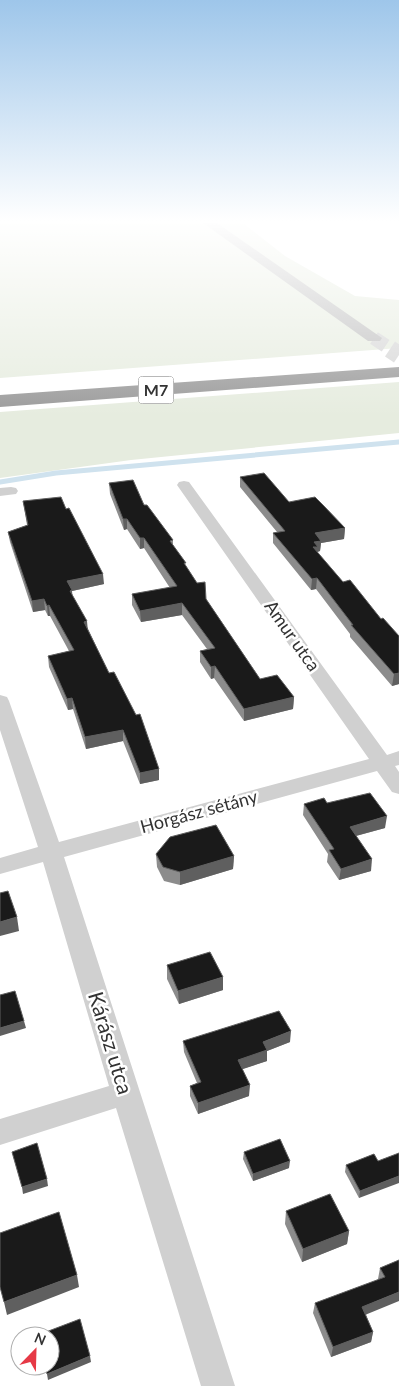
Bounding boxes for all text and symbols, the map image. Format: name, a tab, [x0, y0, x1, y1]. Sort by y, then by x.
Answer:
road number: M7	[138, 376, 174, 404]
street label: Amur utca	[260, 596, 325, 675]
street label: Horgász sétány	[138, 785, 261, 837]
street label: Kárász utca	[84, 988, 139, 1097]
north arrow	[10, 1326, 60, 1376]
text: N	[32, 1329, 49, 1349]

